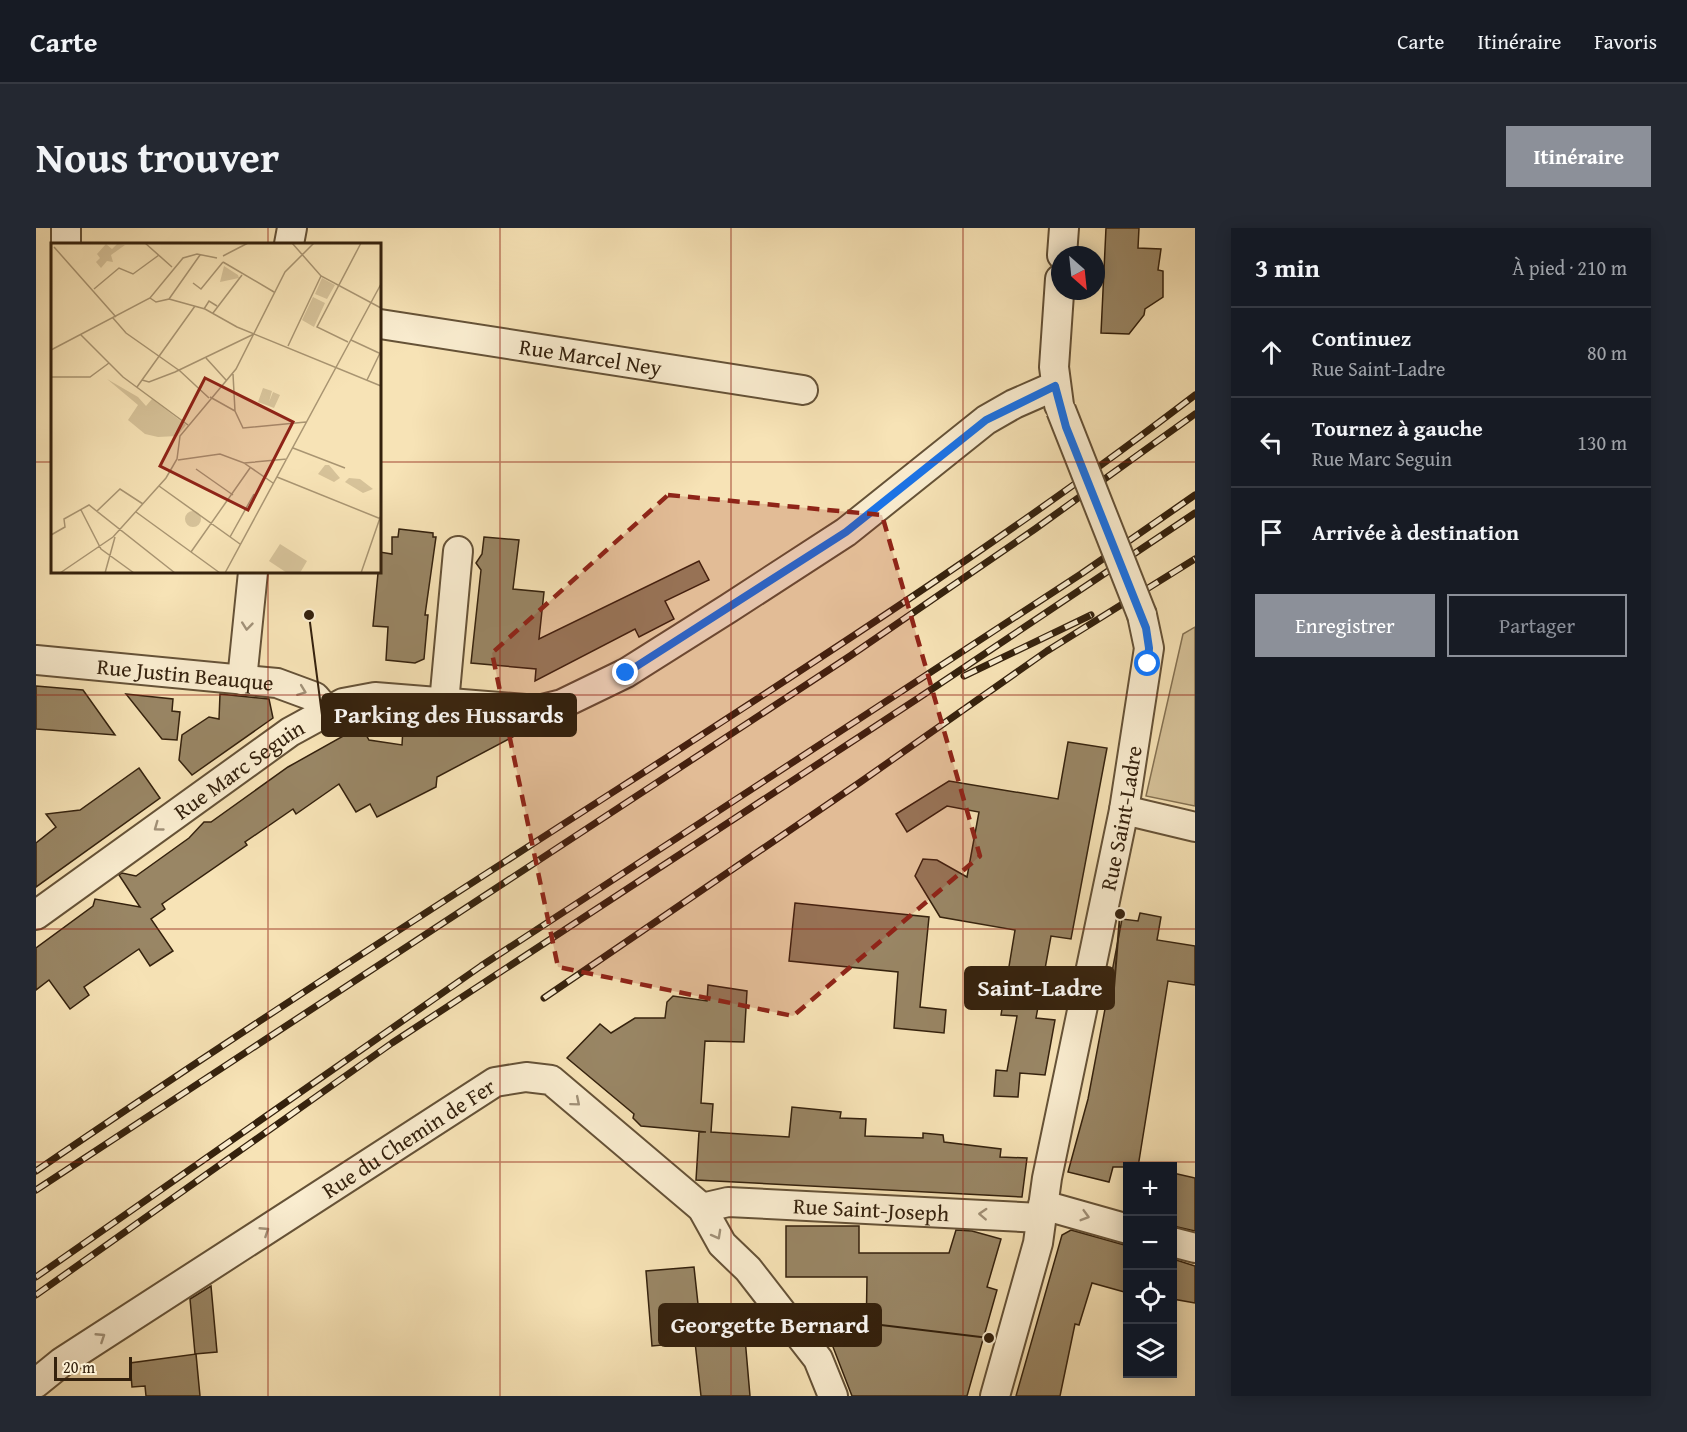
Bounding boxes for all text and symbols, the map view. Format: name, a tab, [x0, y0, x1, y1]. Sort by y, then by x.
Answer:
text: Carte	[30, 21, 97, 62]
text: Carte	[1397, 26, 1444, 57]
text: Itinéraire	[1477, 26, 1561, 57]
text: Favoris	[1594, 26, 1657, 57]
text: Nous trouver	[36, 126, 279, 187]
button: Itinéraire	[1506, 126, 1651, 187]
inset map	[51, 243, 381, 573]
north arrow	[1051, 246, 1105, 300]
text: 3 min	[1255, 248, 1320, 287]
text: À pied · 210 m	[1512, 253, 1627, 282]
text: Continuez	[1312, 322, 1411, 354]
street label: Rue Marcel Ney	[517, 330, 664, 384]
icon: ahead	[1255, 336, 1288, 369]
text: 80 m	[1587, 338, 1627, 367]
text: Rue Saint-Ladre	[1312, 354, 1445, 383]
text: Tournez à gauche	[1312, 412, 1483, 444]
icon: left	[1255, 426, 1288, 459]
text: 130 m	[1577, 428, 1627, 457]
text: Rue Marc Seguin	[1312, 444, 1452, 473]
icon: arrive	[1255, 516, 1288, 549]
text: Arrivée à destination	[1312, 516, 1519, 548]
button: Enregistrer	[1255, 594, 1435, 657]
button: Partager	[1447, 594, 1627, 657]
one-way arrow	[241, 621, 254, 630]
street label: Rue Justin Beauque	[95, 650, 275, 699]
route start	[1134, 650, 1160, 676]
route end	[612, 659, 638, 685]
one-way arrow	[296, 684, 307, 697]
callout: Parking des Hussards	[322, 694, 576, 736]
text: Parking des Hussards	[334, 697, 564, 732]
street label: Rue Marc Seguin	[167, 711, 311, 827]
street label: Rue Saint-Ladre	[1092, 743, 1150, 893]
one-way arrow	[153, 820, 164, 831]
callout: Saint-Ladre	[965, 967, 1114, 1009]
text: Saint-Ladre	[977, 970, 1103, 1005]
street label: Rue du Chemin de Fer	[316, 1070, 501, 1206]
one-way arrow	[569, 1095, 580, 1106]
map controls	[1123, 1162, 1177, 1378]
button: +	[1123, 1162, 1177, 1216]
street label: Rue Saint-Joseph	[792, 1189, 951, 1229]
one-way arrow	[978, 1207, 987, 1220]
one-way arrow	[1079, 1209, 1090, 1221]
button: −	[1123, 1216, 1177, 1270]
one-way arrow	[258, 1228, 269, 1239]
one-way arrow	[710, 1229, 721, 1239]
button: locate	[1123, 1270, 1177, 1324]
callout: Georgette Bernard	[659, 1304, 881, 1346]
text: Georgette Bernard	[671, 1307, 869, 1342]
button: layers	[1123, 1324, 1177, 1378]
one-way arrow	[95, 1333, 105, 1345]
scale bar	[54, 1354, 132, 1382]
text: 20 m	[63, 1355, 95, 1379]

